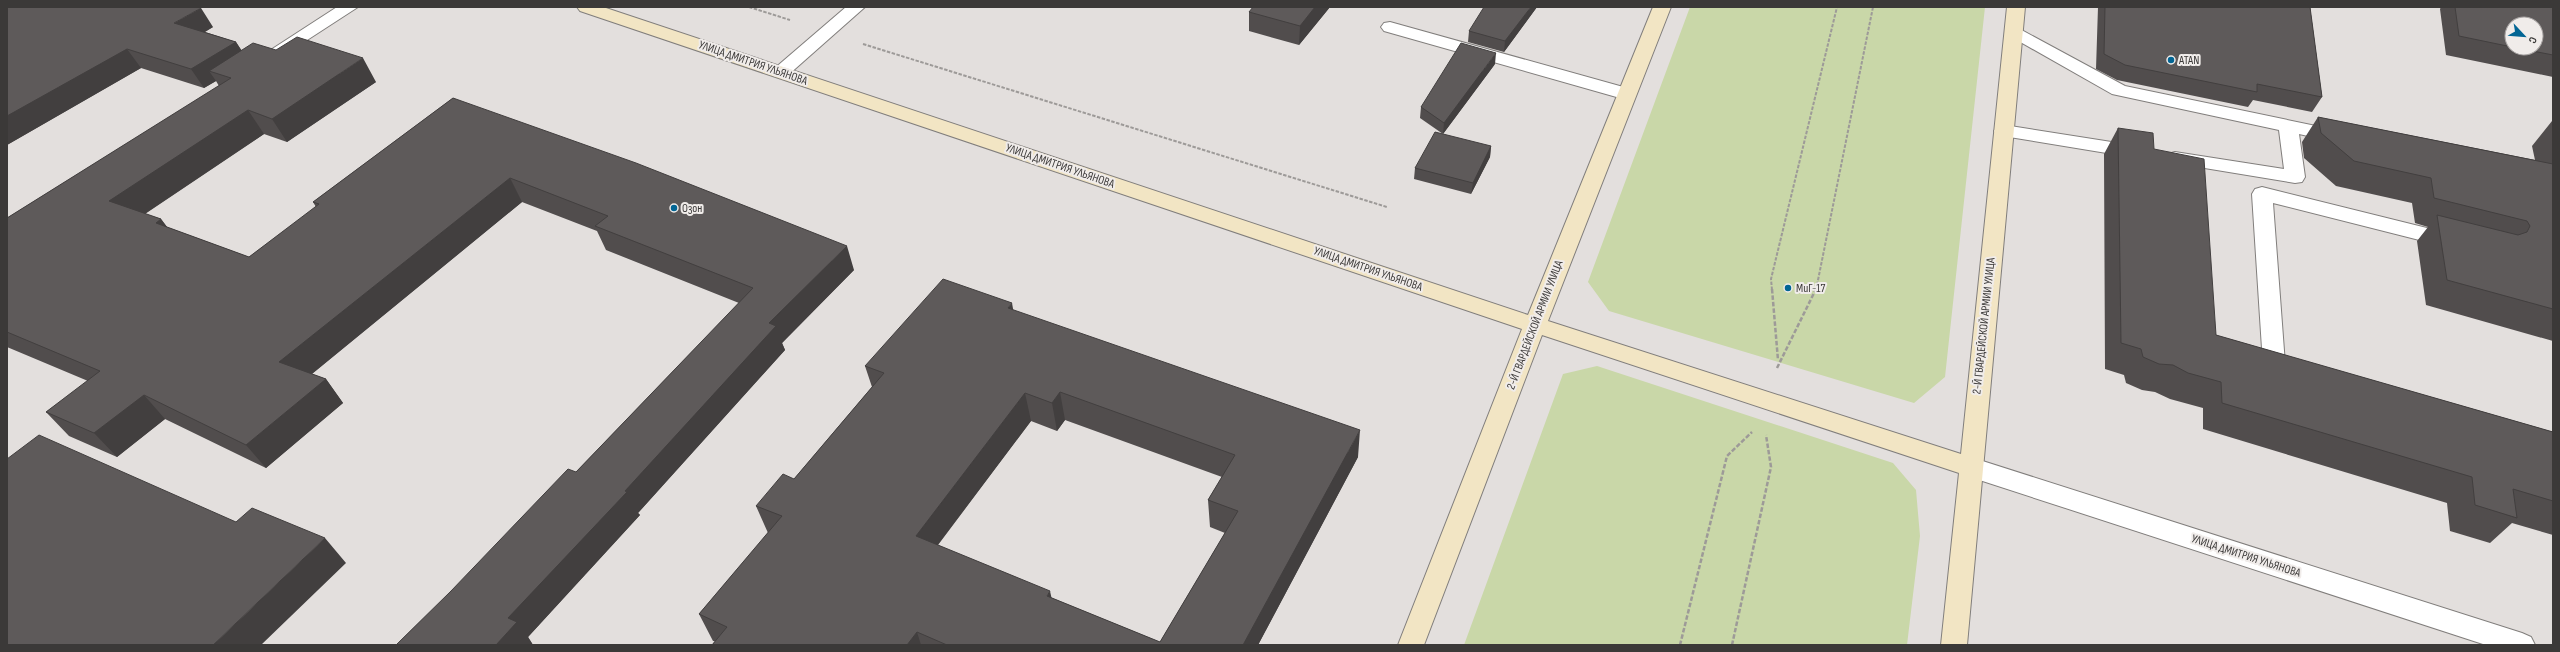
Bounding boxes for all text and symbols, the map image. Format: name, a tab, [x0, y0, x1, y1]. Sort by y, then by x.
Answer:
north arrow	[2504, 16, 2544, 56]
text: С	[2525, 35, 2540, 46]
street label: УЛИЦА ДМИТРИЯ УЛЬЯНОВА	[697, 37, 810, 89]
place label: ATAN	[2178, 53, 2199, 68]
marker: ATAN	[2166, 55, 2176, 65]
street label: УЛИЦА ДМИТРИЯ УЛЬЯНОВА	[1004, 140, 1117, 192]
place label: Озон	[682, 201, 702, 216]
marker: Озон	[669, 203, 679, 213]
street label: УЛИЦА ДМИТРИЯ УЛЬЯНОВА	[1312, 243, 1425, 295]
street label: 2-Й ГВАРДЕЙСКОЙ АРМИИ УЛИЦА	[1969, 256, 1999, 395]
street label: 2-Й ГВАРДЕЙСКОЙ АРМИИ УЛИЦА	[1503, 258, 1567, 392]
place label: МиГ-17	[1796, 281, 1826, 296]
marker: МиГ-17	[1783, 283, 1793, 293]
street label: УЛИЦА ДМИТРИЯ УЛЬЯНОВА	[2189, 531, 2303, 581]

